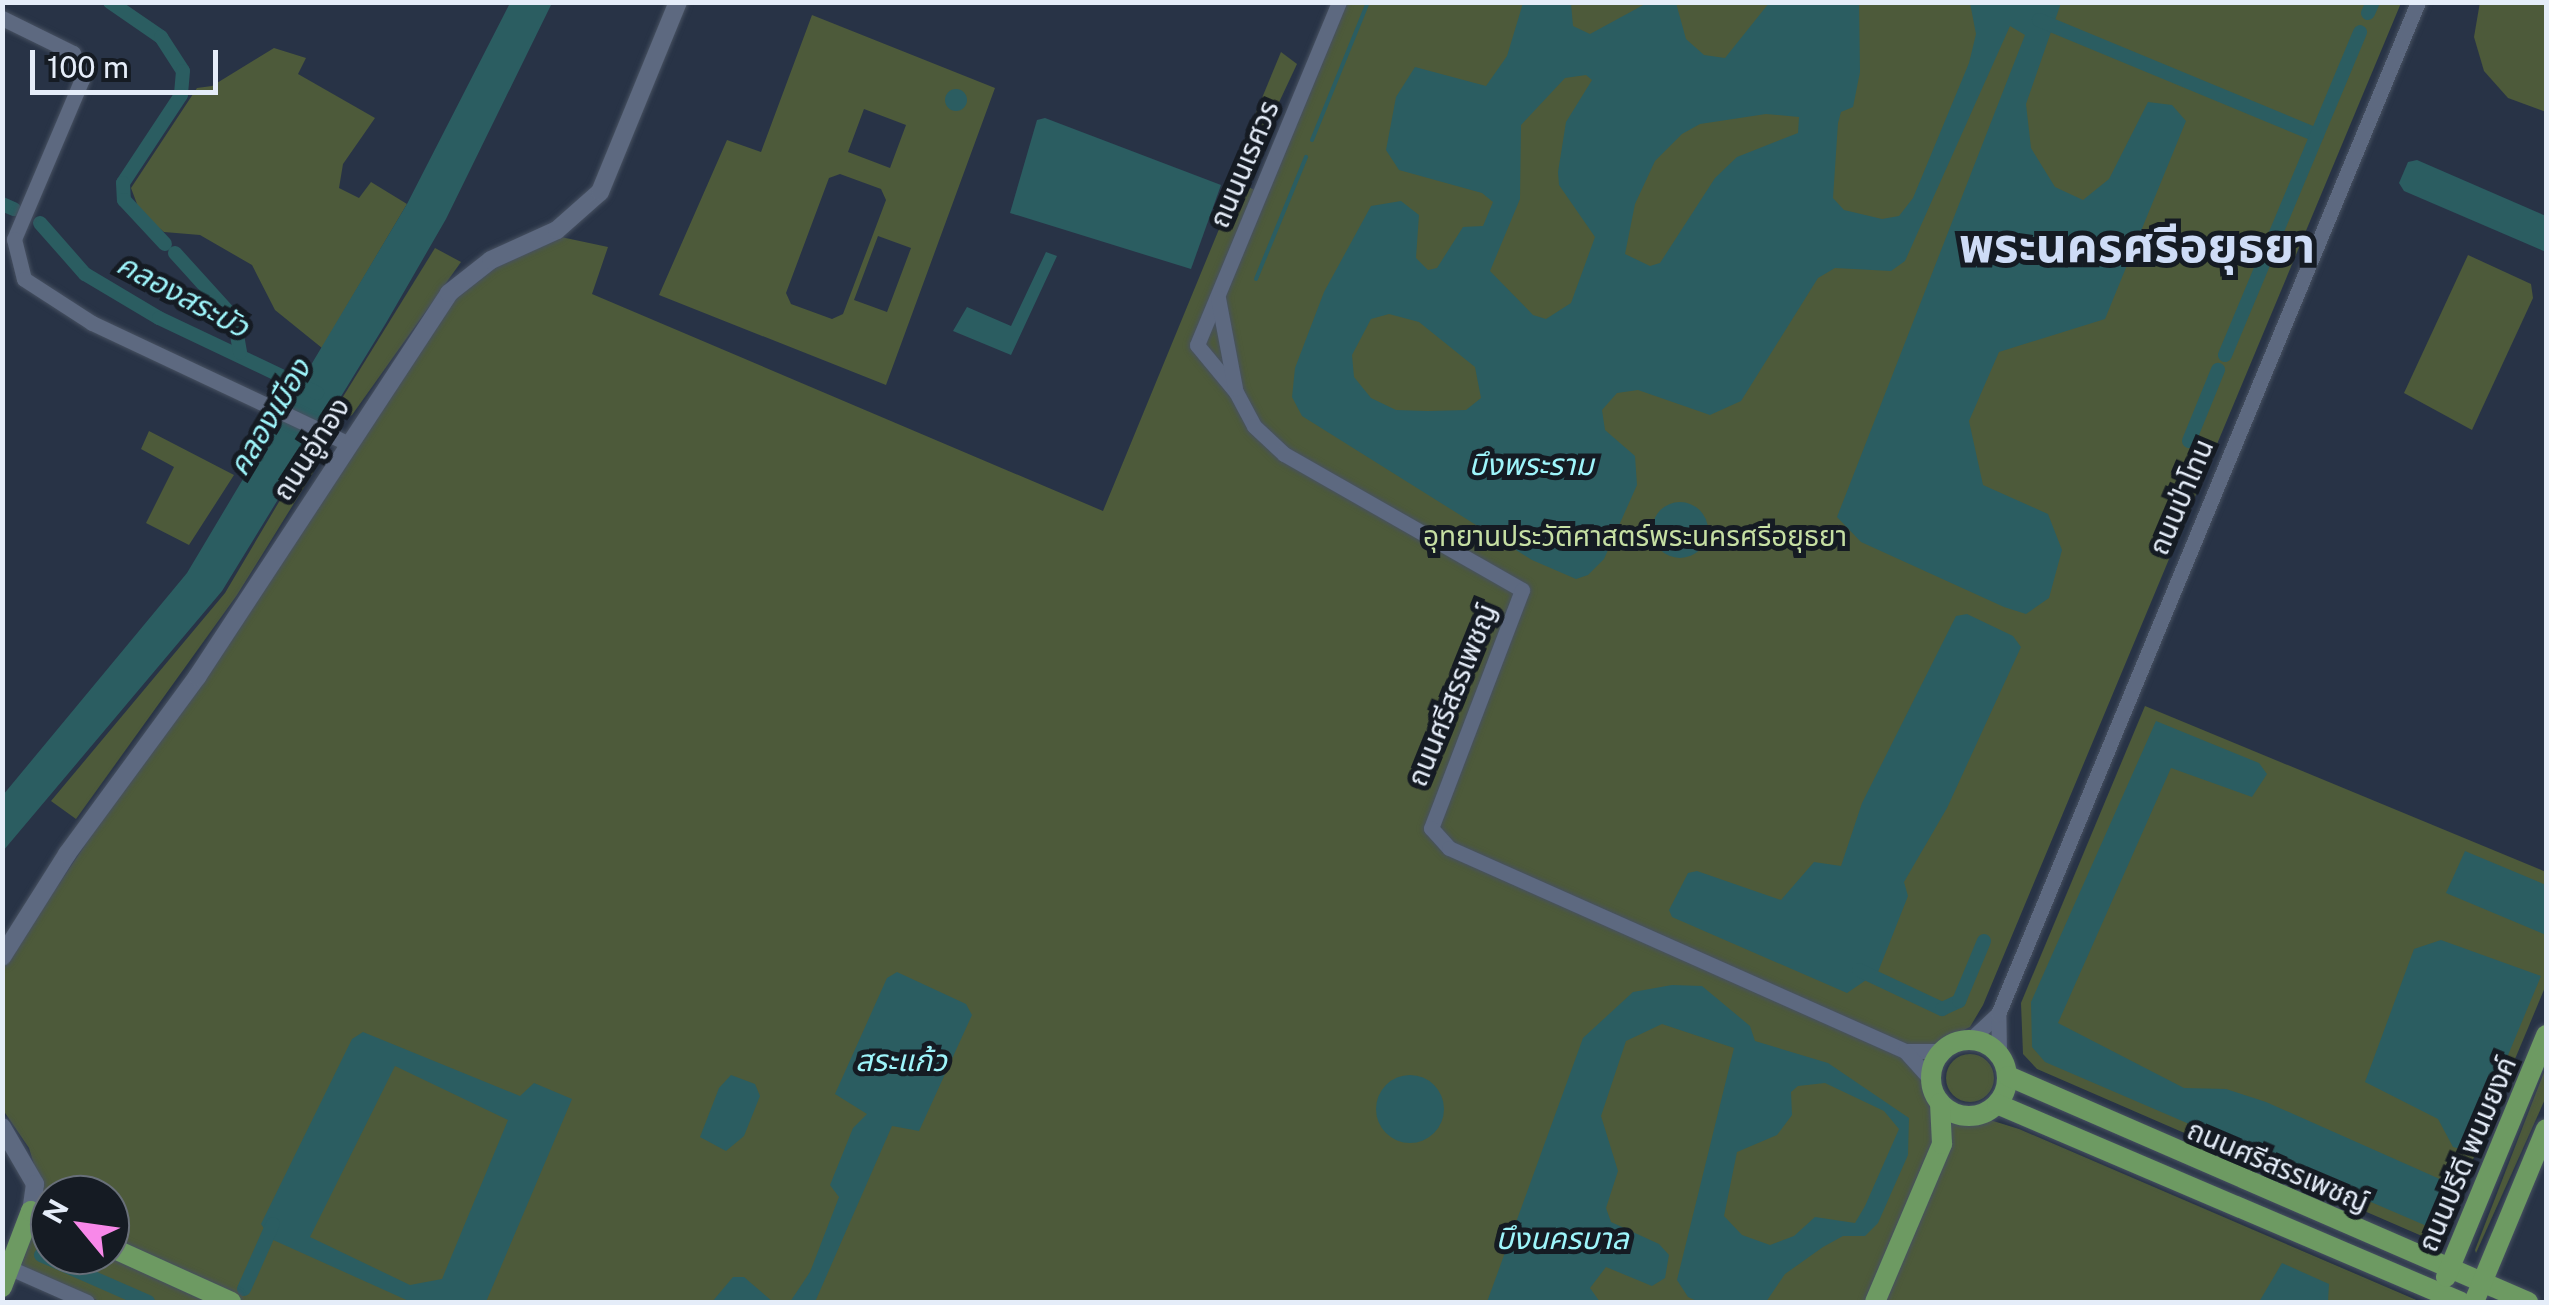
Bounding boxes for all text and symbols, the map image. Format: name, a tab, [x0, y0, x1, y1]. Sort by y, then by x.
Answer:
scale bar	[35, 30, 222, 92]
text: 100 m	[47, 49, 129, 85]
street label: ถนนนเรศวร	[1202, 95, 1286, 233]
district label: พระนครศรีอยุธยา	[1959, 216, 2315, 274]
water label: คลองสระบัว	[111, 245, 255, 345]
water label: คลองเมือง	[220, 352, 318, 482]
street label: ถนนอู่ทอง	[265, 391, 357, 507]
street label: ถนนป่าโทน	[2142, 434, 2220, 560]
water label: บึงพระราม	[1468, 446, 1594, 482]
park label: อุทยานประวัติศาสตร์พระนครศรีอยุธยา	[1423, 519, 1847, 553]
street label: ถนนศรีสรรเพชญ์	[1400, 599, 1504, 791]
water label: สระแก้ว	[855, 1042, 947, 1078]
street label: ถนนปรีดี พนมยงค์	[2411, 1051, 2523, 1257]
street label: ถนนศรีสรรเพชญ์	[2182, 1113, 2374, 1219]
north arrow	[30, 1175, 130, 1275]
text: N	[35, 1194, 75, 1229]
water label: บึงนครบาล	[1495, 1220, 1629, 1256]

